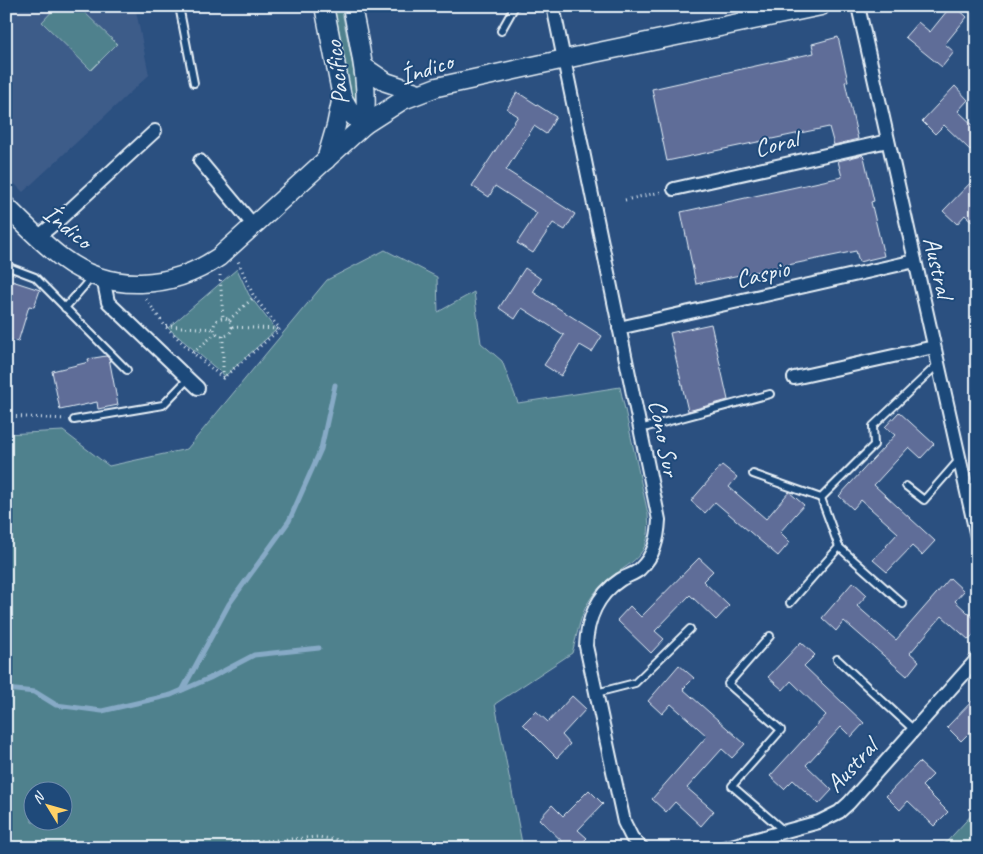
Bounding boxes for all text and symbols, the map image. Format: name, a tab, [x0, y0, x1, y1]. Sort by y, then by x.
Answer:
street label: Pacífico	[317, 38, 357, 107]
street label: Índico	[396, 44, 460, 92]
street label: Coral	[751, 122, 806, 165]
street label: Índico	[36, 197, 101, 258]
street label: Austral	[916, 234, 962, 305]
street label: Caspio	[732, 252, 793, 296]
street label: Cono Sur	[641, 397, 687, 481]
street label: Austral	[819, 729, 888, 799]
north arrow	[22, 782, 72, 832]
text: N	[29, 788, 49, 807]

